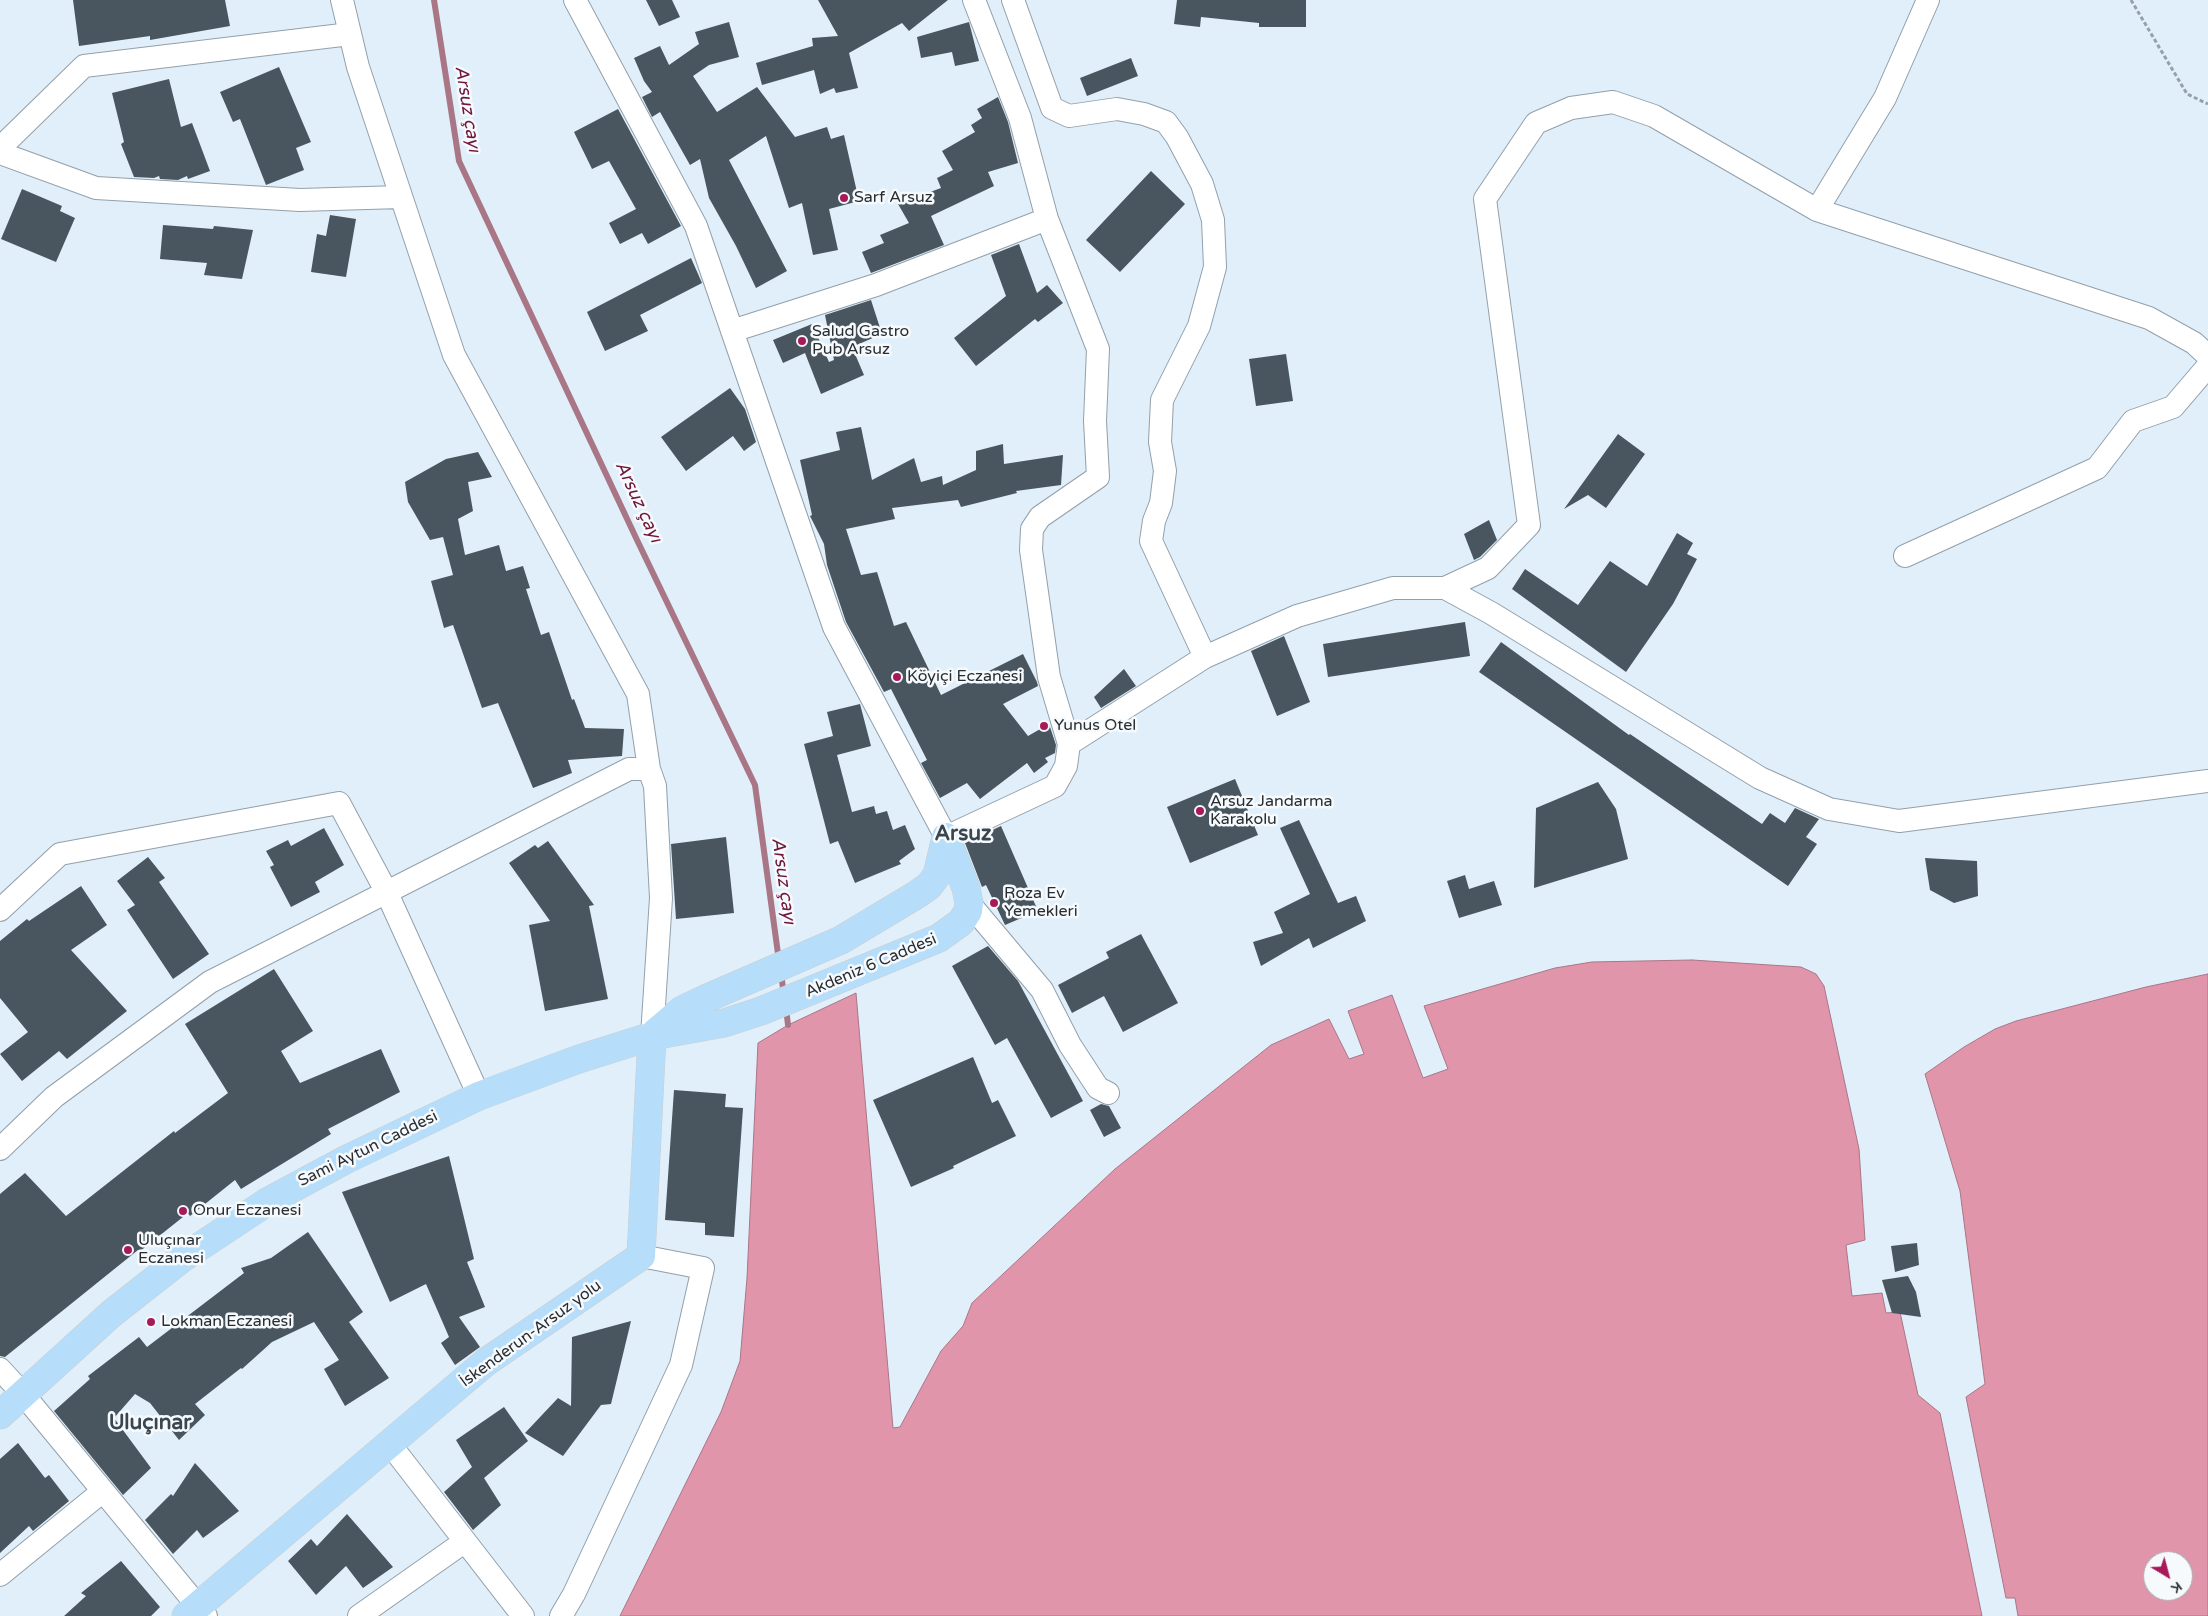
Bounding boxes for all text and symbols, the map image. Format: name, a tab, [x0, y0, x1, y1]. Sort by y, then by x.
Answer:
water label: Arsuz çayı	[450, 64, 484, 154]
place label: Sarf Arsuz	[854, 188, 933, 208]
marker: Sarf Arsuz	[838, 192, 850, 204]
place label: Salud Gastro Pub Arsuz	[812, 322, 909, 360]
marker: Salud Gastro Pub Arsuz	[796, 335, 808, 347]
water label: Arsuz çayı	[610, 458, 666, 546]
place label: Köyiçi Eczanesi	[907, 667, 1023, 687]
marker: Köyiçi Eczanesi	[891, 671, 903, 683]
place label: Yunus Otel	[1054, 716, 1136, 736]
marker: Yunus Otel	[1038, 720, 1050, 732]
place label: Arsuz Jandarma Karakolu	[1210, 792, 1333, 830]
marker: Arsuz Jandarma Karakolu	[1194, 805, 1206, 817]
district label: Arsuz	[935, 821, 991, 847]
water label: Arsuz çayı	[766, 836, 800, 926]
place label: Roza Ev Yemekleri	[1004, 884, 1078, 922]
marker: Roza Ev Yemekleri	[988, 897, 1000, 909]
street label: Akdeniz 6 Caddesi	[803, 930, 939, 1002]
street label: Sami Aytun Caddesi	[295, 1107, 441, 1191]
place label: Onur Eczanesi	[193, 1201, 301, 1221]
marker: Onur Eczanesi	[177, 1205, 189, 1217]
place label: Uluçınar Eczanesi	[138, 1231, 204, 1269]
marker: Uluçınar Eczanesi	[122, 1244, 134, 1256]
street label: İskenderun-Arsuz yolu	[457, 1276, 605, 1392]
place label: Lokman Eczanesi	[161, 1312, 292, 1332]
marker: Lokman Eczanesi	[145, 1316, 157, 1328]
district label: Uluçınar	[109, 1410, 191, 1436]
north arrow	[2143, 1551, 2193, 1601]
text: K	[2168, 1578, 2186, 1597]

